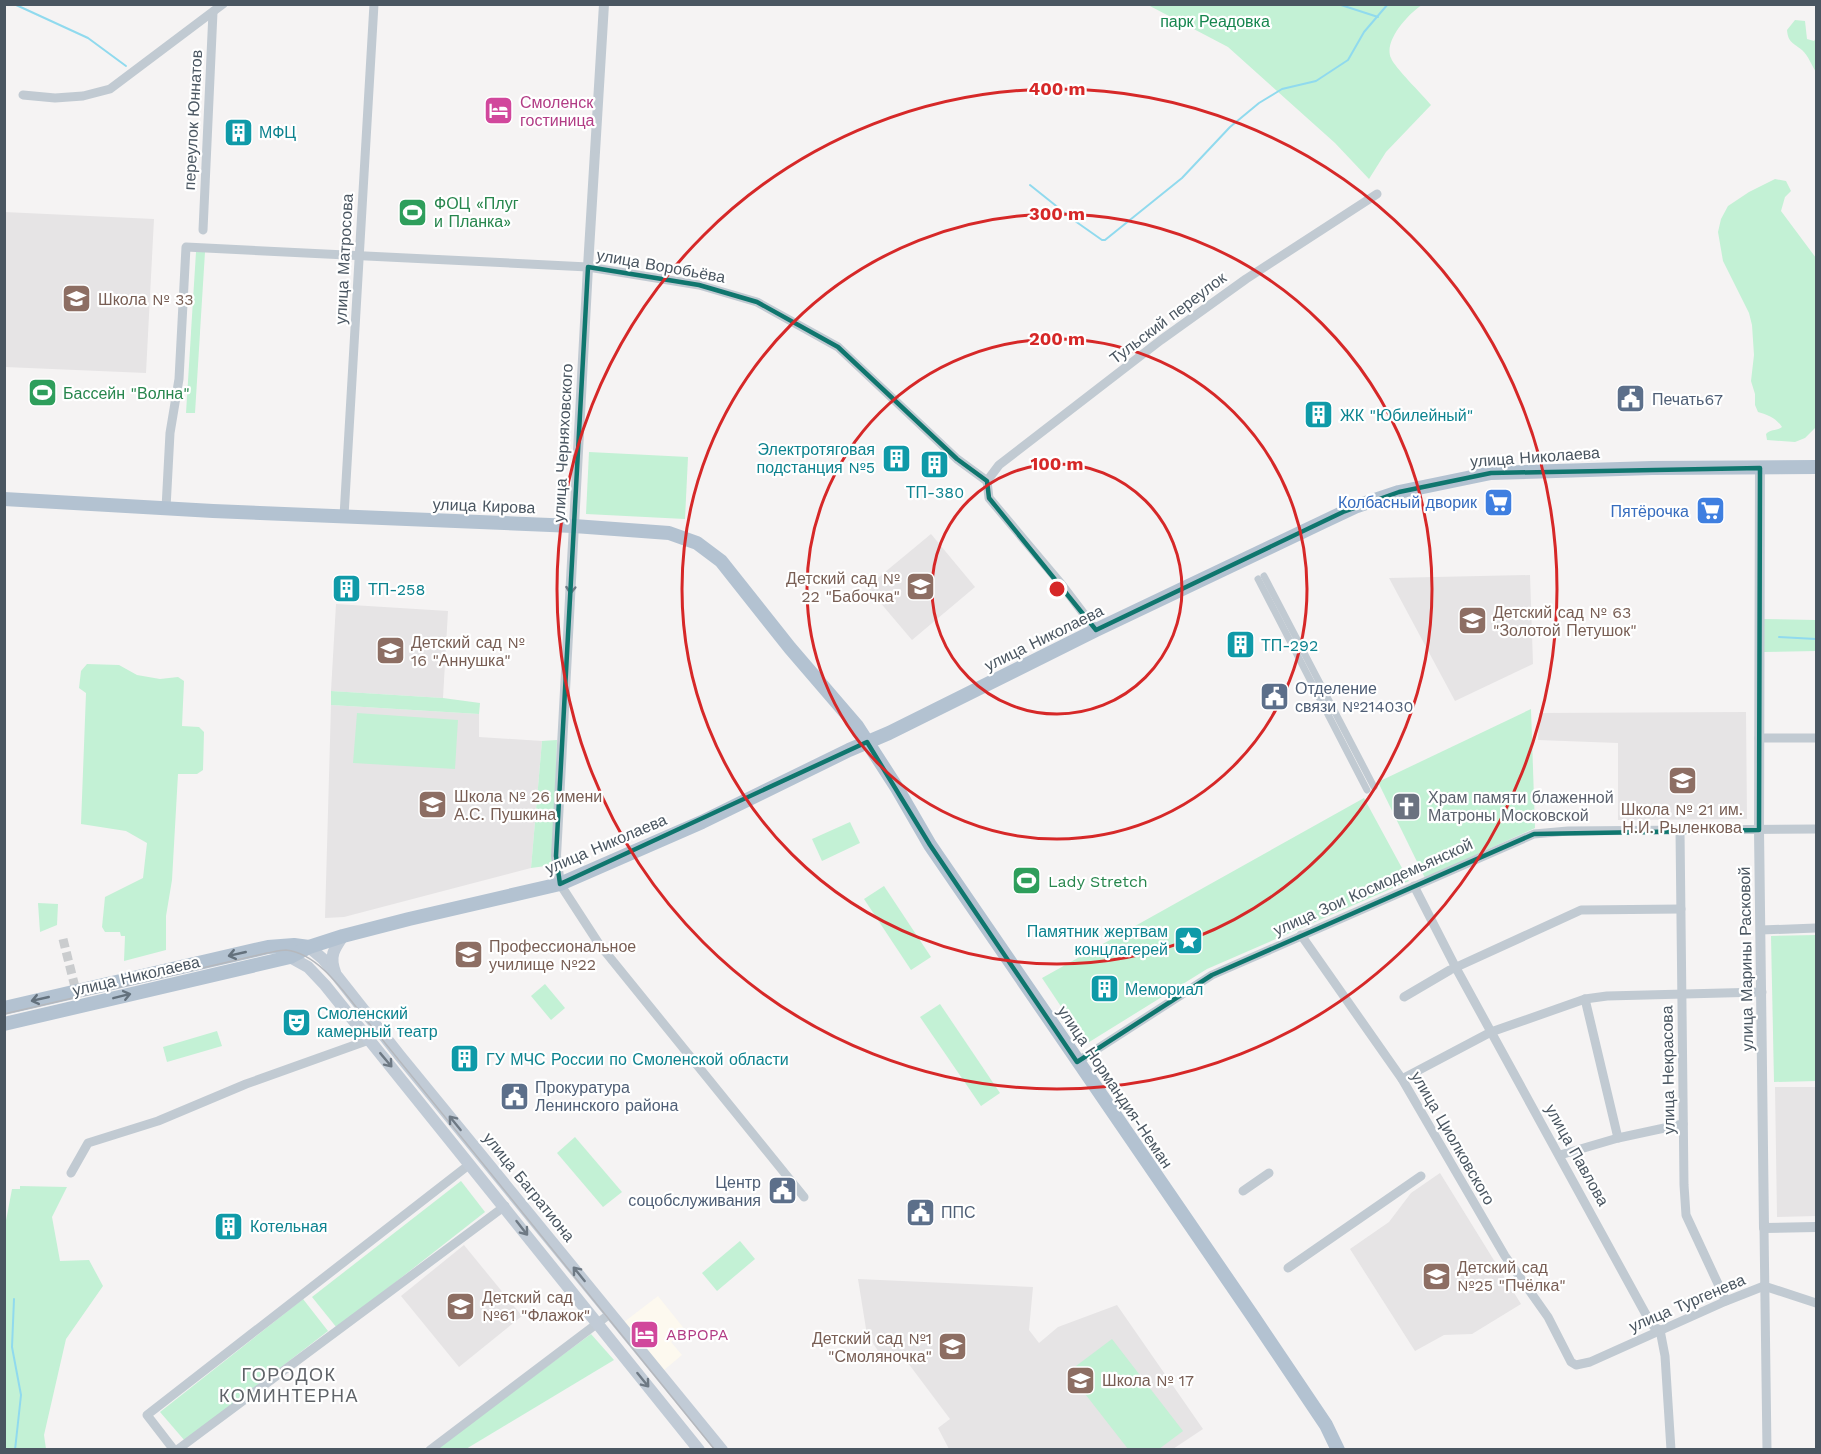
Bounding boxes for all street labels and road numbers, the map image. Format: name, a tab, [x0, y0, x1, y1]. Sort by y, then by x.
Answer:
street label: переулок Юннатов	[180, 49, 206, 191]
street label: улица Матросова	[331, 193, 357, 325]
street label: улица Воробьёва	[595, 245, 727, 287]
street label: Тульский переулок	[1106, 267, 1231, 368]
street label: улица Черняховского	[549, 363, 577, 523]
street label: улица Николаева	[1469, 443, 1601, 471]
street label: улица Кирова	[432, 495, 536, 517]
street label: улица Николаева	[981, 601, 1107, 675]
street label: улица Николаева	[542, 810, 670, 878]
street label: улица Зои Космодемьянской	[1270, 834, 1476, 940]
street label: улица Марины Расковой	[1735, 866, 1757, 1052]
street label: улица Николаева	[71, 952, 202, 1000]
street label: улица Нормандия-Неман	[1053, 1002, 1177, 1172]
street label: улица Некрасова	[1657, 1005, 1679, 1135]
street label: улица Циолковского	[1407, 1068, 1499, 1208]
street label: улица Павлова	[1541, 1101, 1613, 1209]
street label: улица Багратиона	[479, 1129, 579, 1246]
street label: улица Тургенева	[1626, 1270, 1748, 1336]

